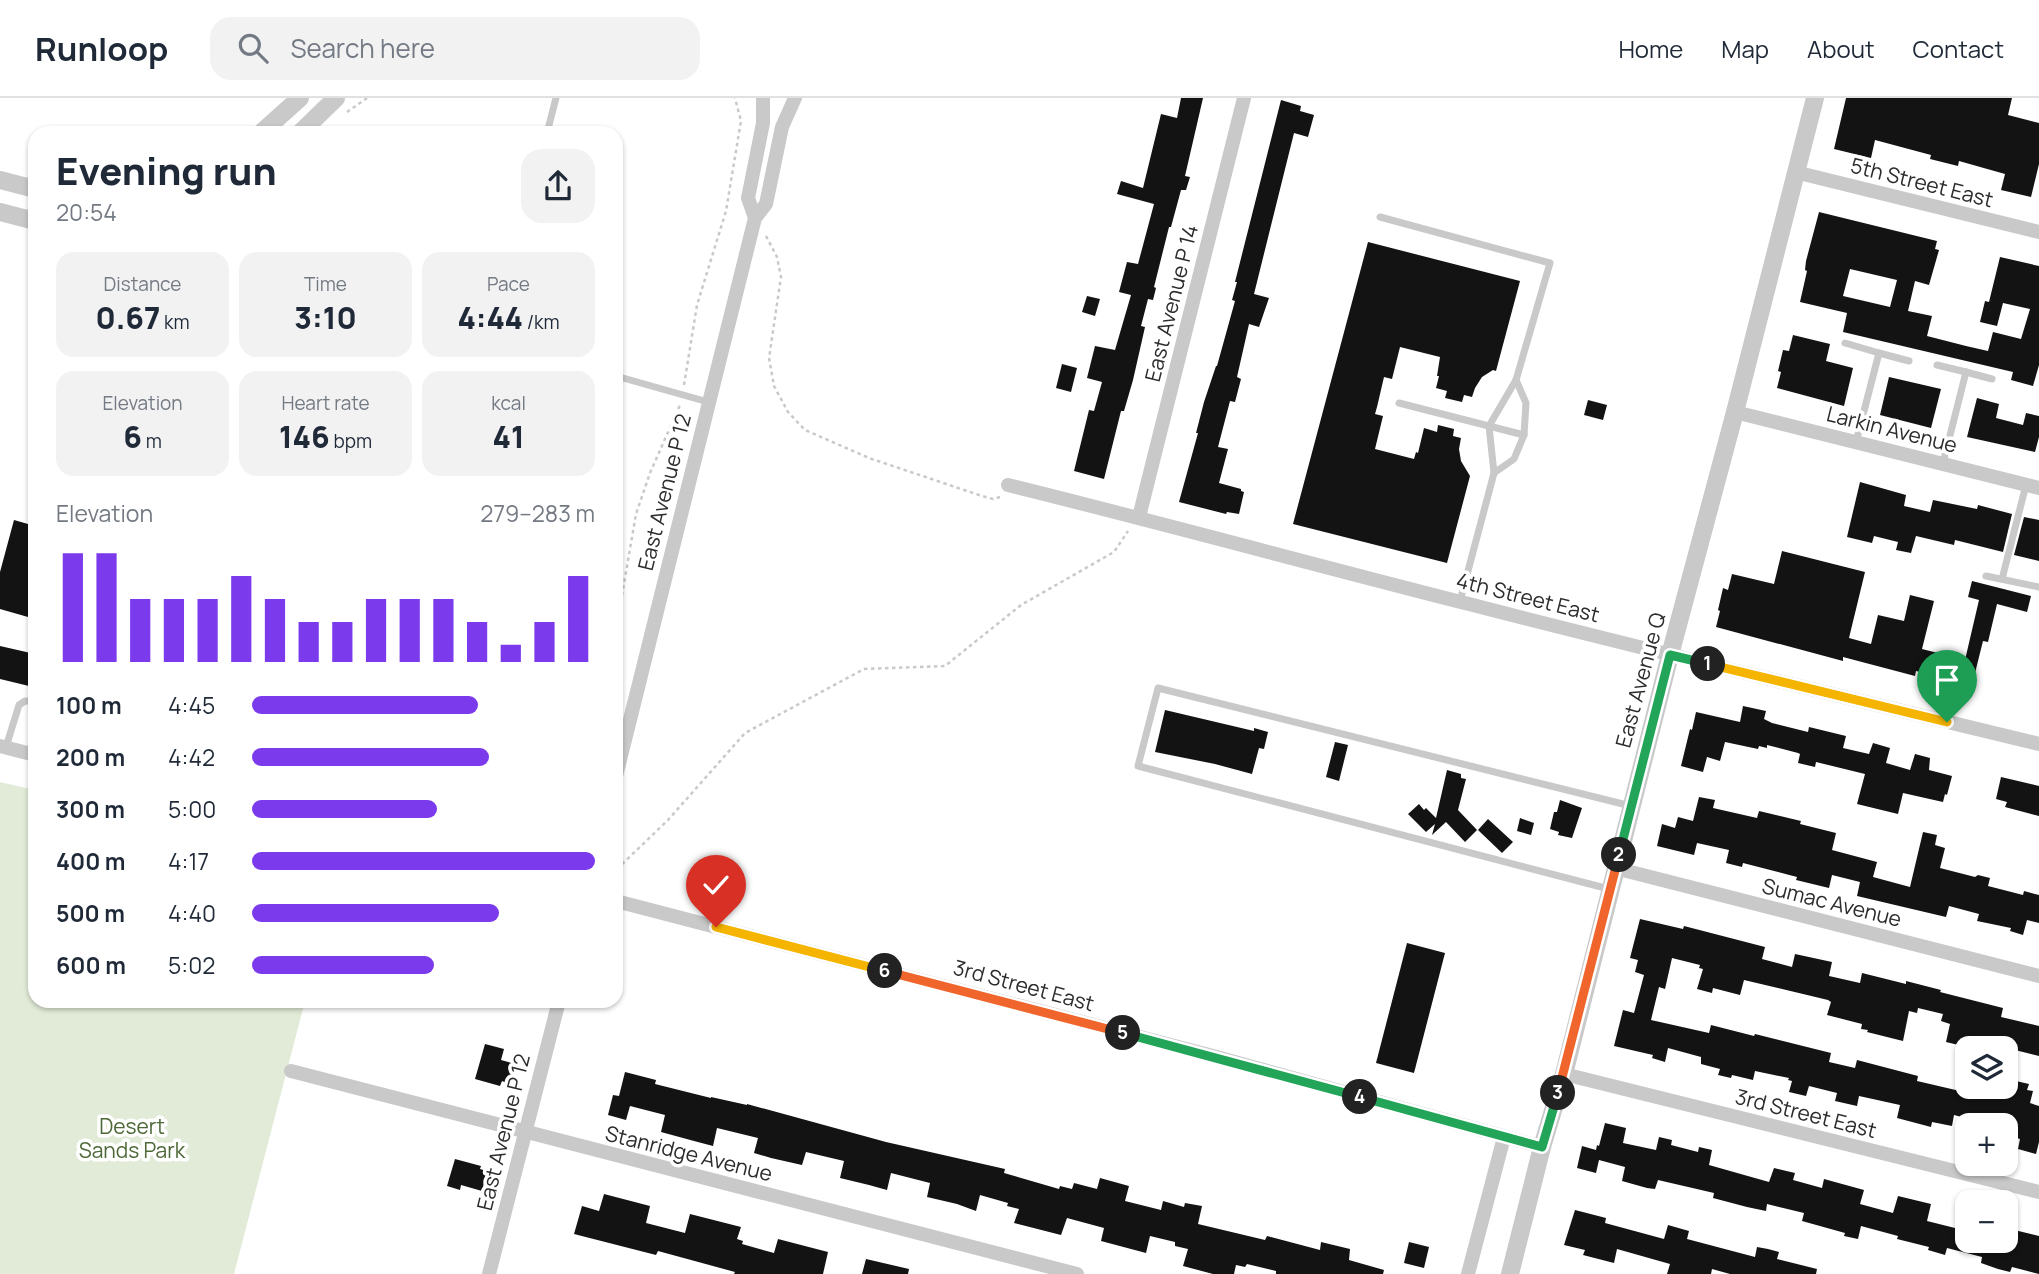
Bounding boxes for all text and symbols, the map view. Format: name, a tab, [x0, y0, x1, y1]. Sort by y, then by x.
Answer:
search box	[210, 17, 700, 80]
text: Runloop	[35, 26, 168, 71]
icon: search	[234, 29, 272, 67]
text: Search here	[290, 30, 435, 66]
text: Home	[1618, 32, 1683, 65]
text: Map	[1721, 32, 1769, 65]
text: About	[1807, 32, 1875, 65]
text: Contact	[1913, 32, 2004, 65]
text: Evening run	[56, 144, 277, 196]
button: share	[521, 149, 595, 223]
street label: 5th Street East	[1848, 151, 1996, 213]
text: 20:54	[56, 196, 117, 228]
street label: East Avenue P 14	[1138, 222, 1204, 384]
text: Distance	[104, 271, 181, 297]
text: Time	[304, 271, 347, 297]
text: Pace	[487, 271, 530, 297]
text: 0.67	[95, 297, 160, 338]
text: 3:10	[294, 297, 357, 338]
text: 4:44	[457, 297, 523, 338]
text: km	[160, 309, 190, 335]
text: /km	[523, 309, 560, 335]
text: Elevation	[102, 390, 183, 416]
text: Heart rate	[281, 390, 370, 416]
text: kcal	[491, 390, 526, 416]
street label: Larkin Avenue	[1824, 399, 1960, 459]
street label: East Avenue P 12	[631, 411, 697, 573]
text: 6	[123, 416, 142, 457]
text: 146	[279, 416, 330, 457]
text: 41	[492, 416, 525, 457]
text: m	[142, 428, 162, 454]
text: bpm	[330, 428, 372, 454]
text: Elevation	[56, 497, 153, 529]
text: 279–283 m	[480, 497, 595, 529]
street label: 4th Street East	[1454, 566, 1602, 628]
street label: East Avenue Q	[1609, 609, 1671, 751]
pin: 1	[1690, 646, 1726, 682]
text: 1	[1703, 650, 1712, 676]
pin	[1917, 650, 1977, 722]
icon: arrive	[1928, 661, 1966, 699]
text: 100 m	[56, 689, 122, 721]
text: 4:45	[168, 689, 215, 721]
text: 200 m	[56, 741, 125, 773]
text: 4:42	[168, 741, 215, 773]
text: 300 m	[56, 793, 125, 825]
text: 5:00	[168, 793, 216, 825]
pin: 2	[1602, 838, 1636, 872]
text: 2	[1613, 841, 1624, 867]
text: 400 m	[56, 845, 126, 877]
text: 4:17	[168, 845, 209, 877]
pin	[686, 855, 746, 927]
icon: check	[697, 866, 735, 904]
street label: Sumac Avenue	[1759, 871, 1905, 933]
text: 500 m	[56, 897, 125, 929]
text: 4:40	[168, 897, 216, 929]
text: 600 m	[56, 949, 126, 981]
text: 5:02	[168, 949, 215, 981]
street label: 3rd Street East	[951, 953, 1097, 1017]
pin: 6	[868, 954, 903, 988]
text: 6	[879, 957, 890, 983]
pin: 5	[1106, 1016, 1140, 1051]
text: 5	[1117, 1019, 1128, 1045]
map controls	[1955, 1036, 2018, 1253]
button: layers	[1955, 1036, 2018, 1099]
street label: East Avenue P 12	[470, 1051, 536, 1213]
pin: 3	[1540, 1076, 1576, 1110]
text: 3	[1552, 1079, 1563, 1105]
pin: 4	[1342, 1080, 1378, 1114]
street label: 3rd Street East	[1732, 1082, 1880, 1144]
text: 4	[1354, 1083, 1365, 1109]
park label: Desert Sands Park	[79, 1112, 186, 1164]
button: +	[1955, 1113, 2018, 1176]
street label: Stanridge Avenue	[603, 1119, 775, 1187]
button: −	[1955, 1190, 2018, 1253]

